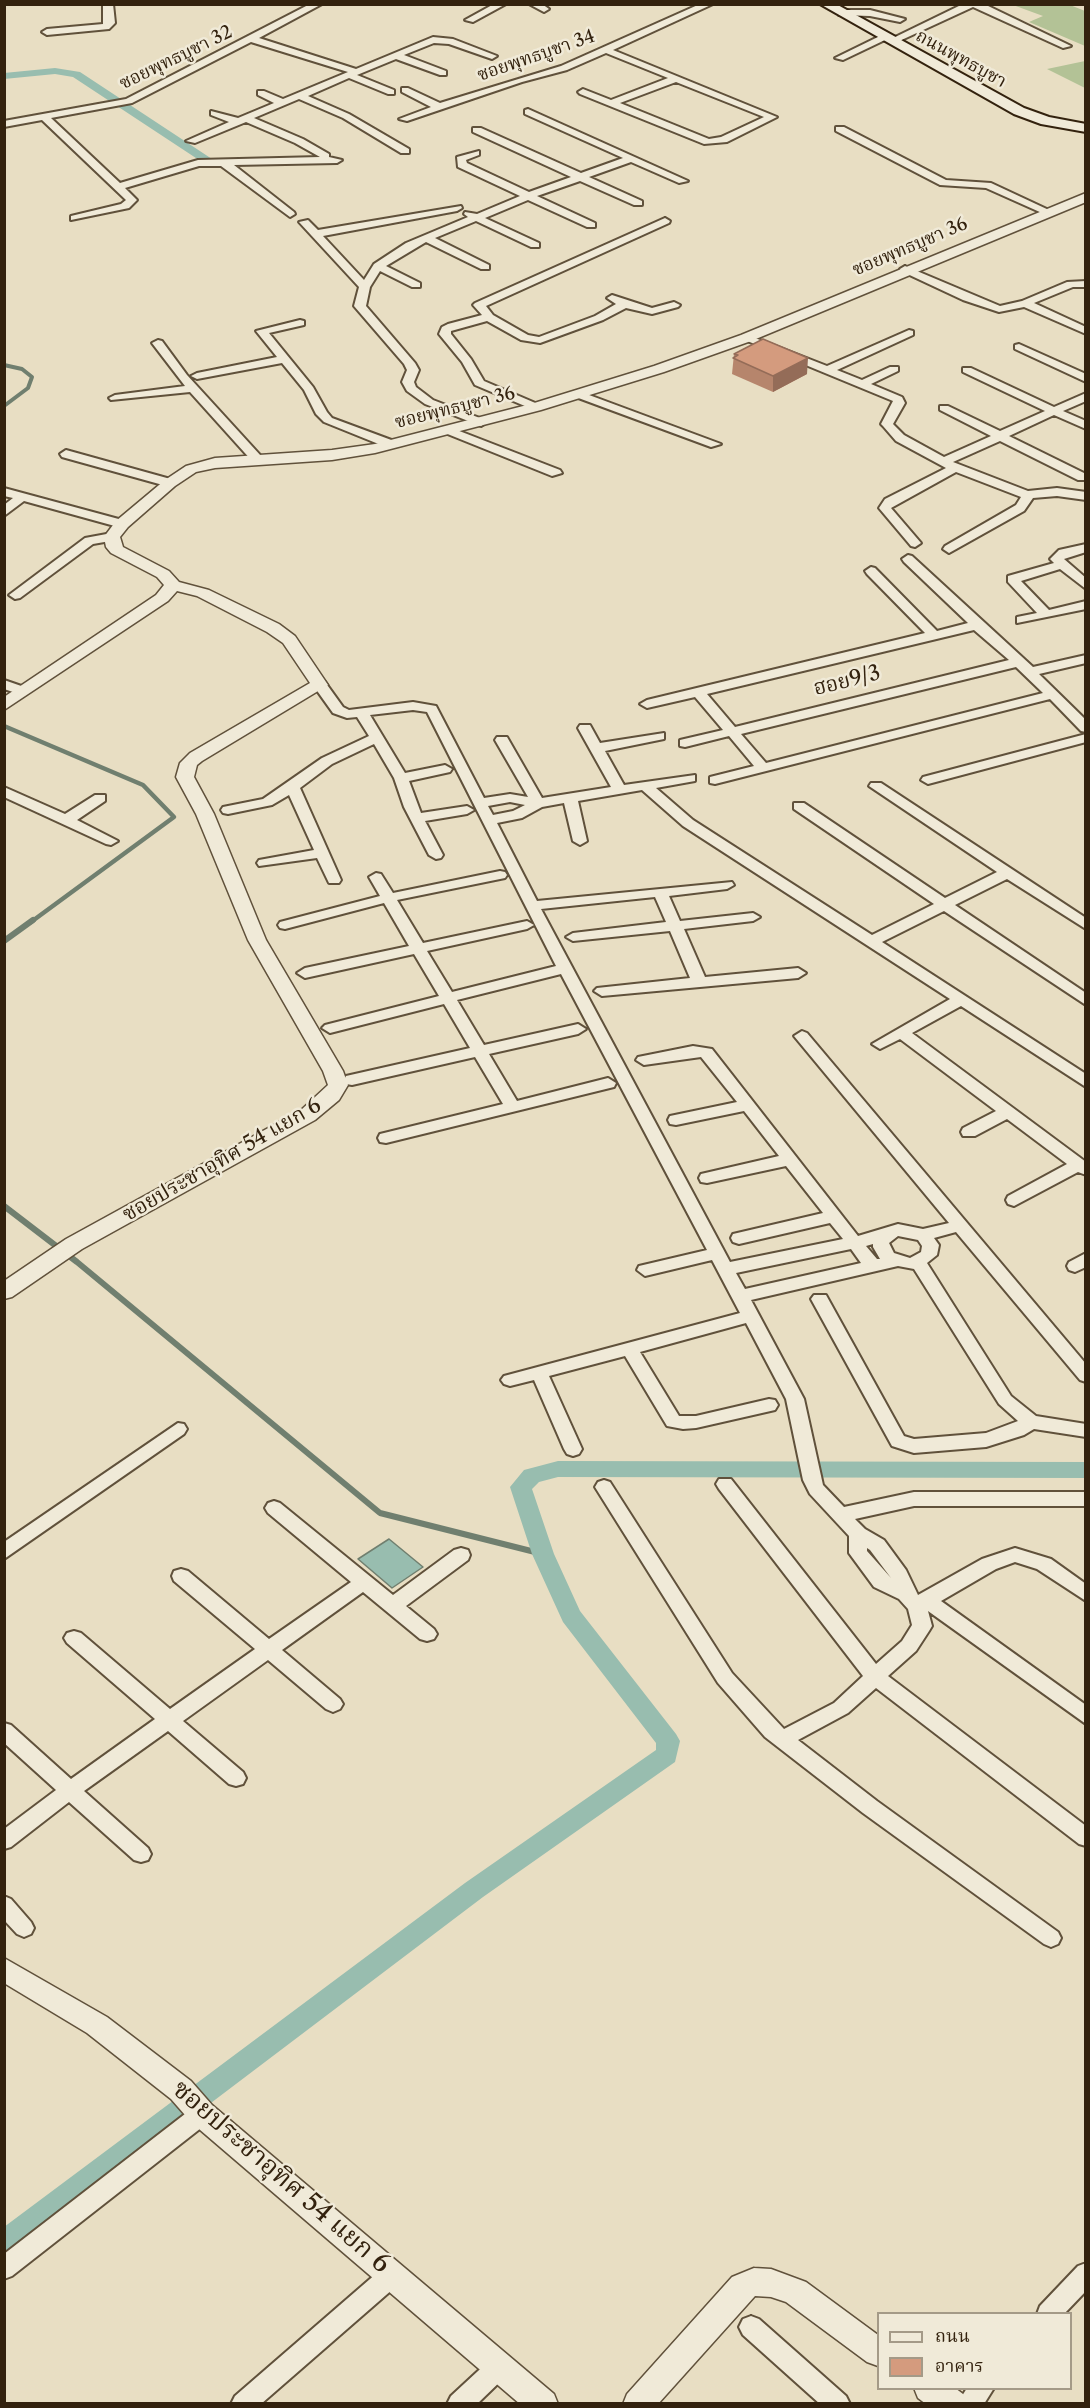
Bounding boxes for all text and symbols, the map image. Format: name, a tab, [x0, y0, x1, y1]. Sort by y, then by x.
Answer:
street label: ซอยพุทธบูชา 32	[116, 21, 236, 95]
street label: ถนนพุทธบูชา	[912, 25, 1010, 93]
street label: ซอยพุทธบูชา 34	[474, 26, 598, 86]
street label: ซอยพุทธบูชา 36	[849, 213, 971, 281]
street label: ซอยพุทธบูชา 36	[393, 383, 517, 433]
street label: ฮอย9/3	[811, 661, 883, 701]
street label: ซอยประชาอุทิศ 54 แยก 6	[118, 1093, 326, 1227]
street label: ซอยประชาอุทิศ 54 แยก 6	[166, 2074, 396, 2280]
legend	[877, 2312, 1072, 2390]
text: ถนน	[935, 2325, 970, 2347]
text: อาคาร	[935, 2355, 984, 2377]

